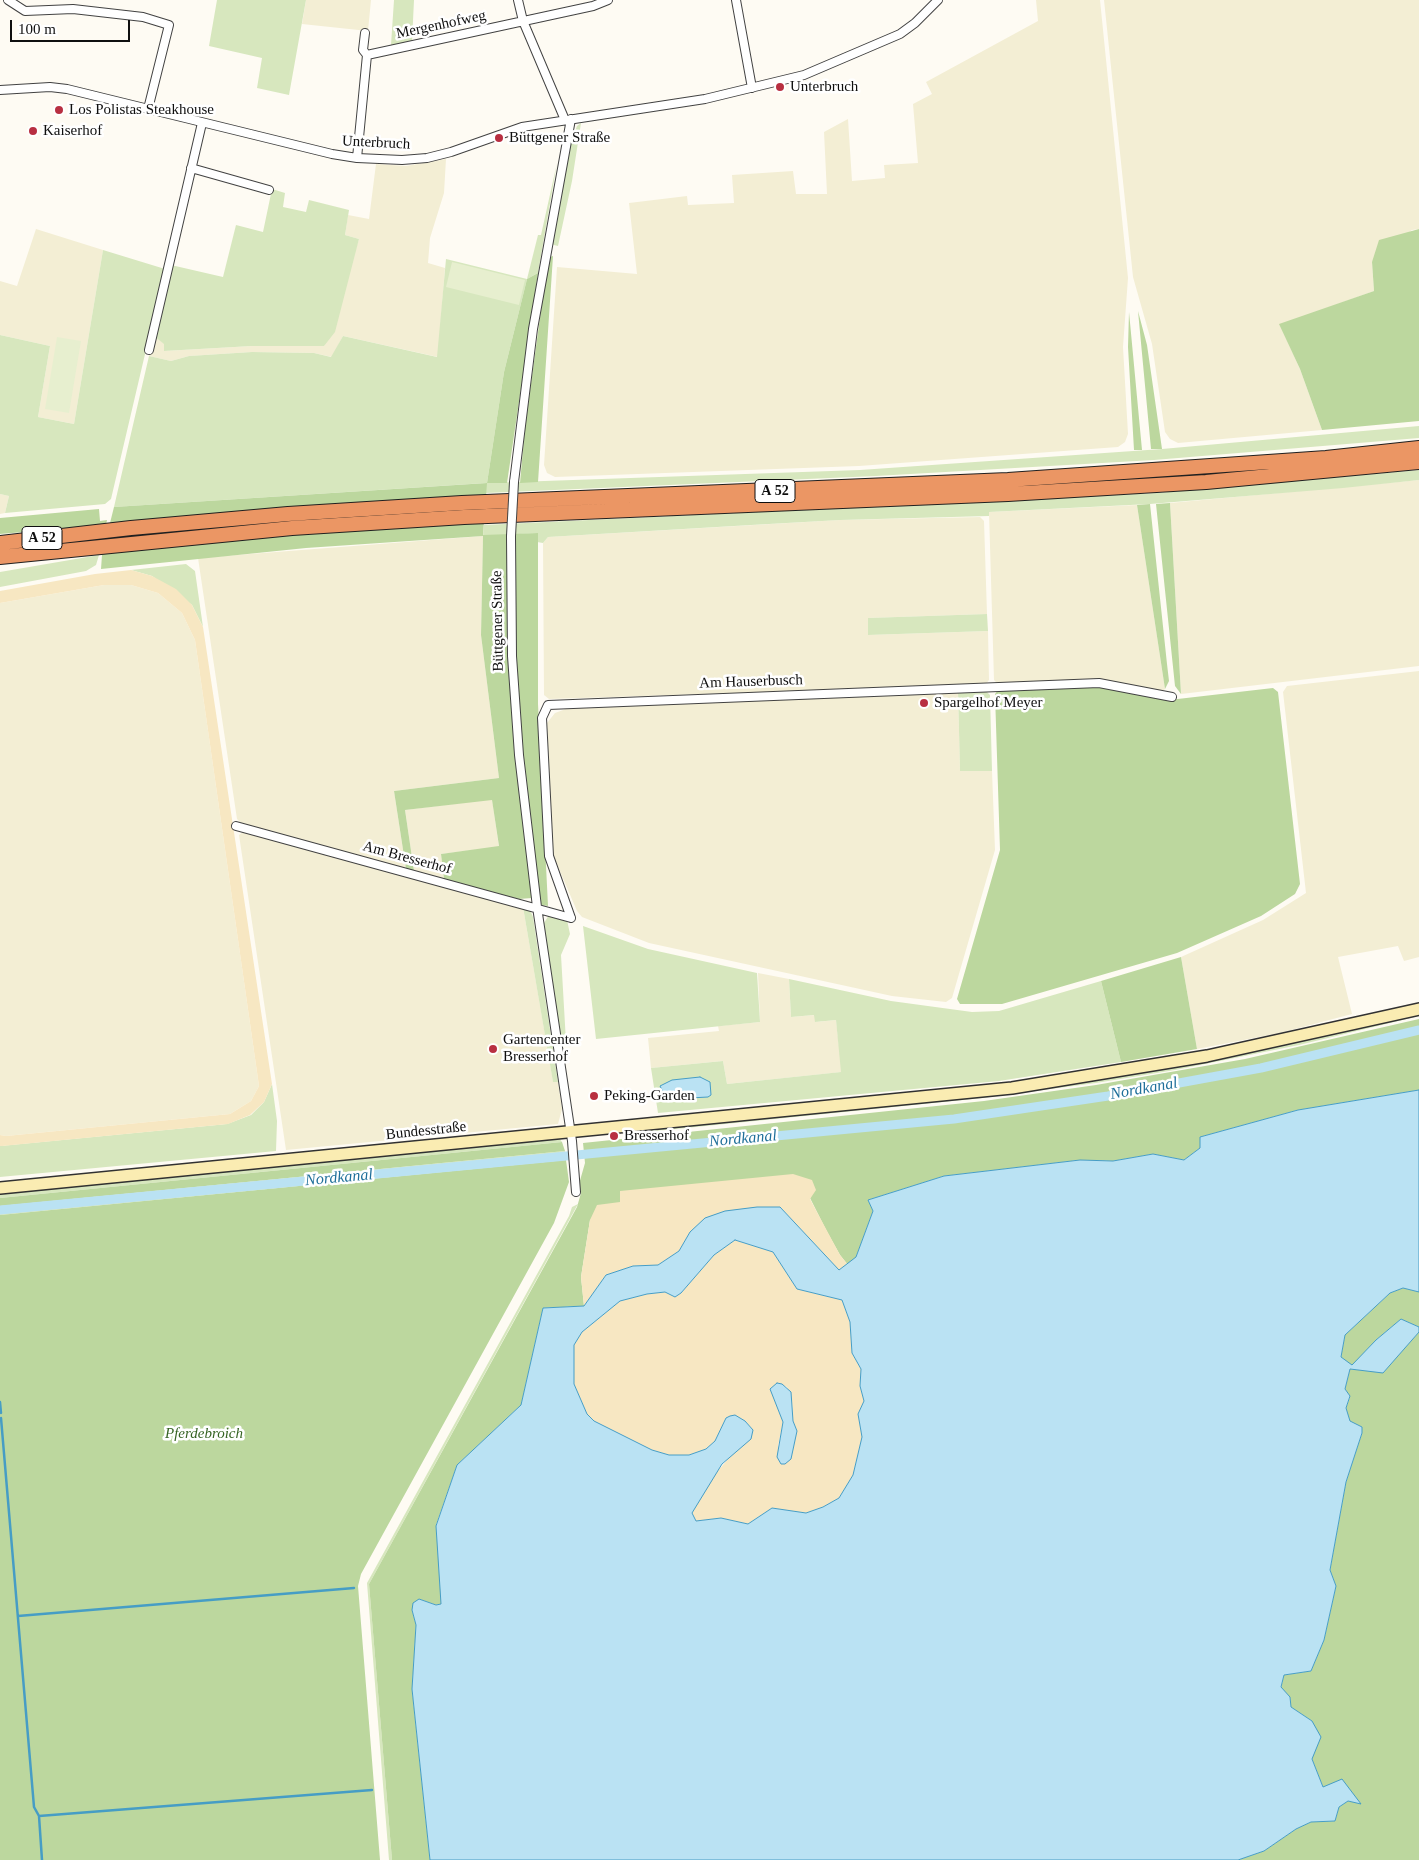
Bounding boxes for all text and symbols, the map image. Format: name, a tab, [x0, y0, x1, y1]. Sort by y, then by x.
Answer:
street label: Mergenhofweg	[394, 7, 488, 43]
scale bar	[12, 10, 132, 42]
text: 100 m	[18, 21, 56, 37]
place label: Unterbruch	[790, 78, 858, 96]
marker: Unterbruch	[774, 81, 786, 93]
place label: Los Polistas Steakhouse	[69, 101, 214, 119]
marker: Los Polistas Steakhouse	[53, 104, 65, 116]
place label: Kaiserhof	[43, 122, 102, 140]
marker: Kaiserhof	[27, 125, 39, 137]
place label: Büttgener Straße	[509, 129, 610, 147]
street label: Unterbruch	[341, 132, 411, 154]
marker: Büttgener Straße	[493, 132, 505, 144]
road number: A 52	[755, 480, 795, 502]
road number: A 52	[22, 526, 62, 550]
street label: Büttgener Straße	[488, 570, 508, 672]
street label: Am Hauserbusch	[699, 671, 803, 693]
place label: Spargelhof Meyer	[934, 694, 1042, 712]
marker: Spargelhof Meyer	[918, 697, 930, 709]
street label: Am Bresserhof	[361, 838, 453, 878]
place label: Gartencenter Bresserhof	[503, 1031, 580, 1066]
marker: Gartencenter Bresserhof	[487, 1043, 499, 1055]
water label: Nordkanal	[1109, 1074, 1179, 1104]
place label: Peking-Garden	[604, 1087, 695, 1105]
marker: Peking-Garden	[588, 1090, 600, 1102]
street label: Bundesstraße	[385, 1118, 467, 1144]
water label: Nordkanal	[708, 1126, 778, 1152]
place label: Bresserhof	[624, 1127, 689, 1145]
marker: Bresserhof	[608, 1130, 620, 1142]
water label: Nordkanal	[304, 1165, 374, 1191]
park label: Pferdebroich	[165, 1425, 243, 1443]

